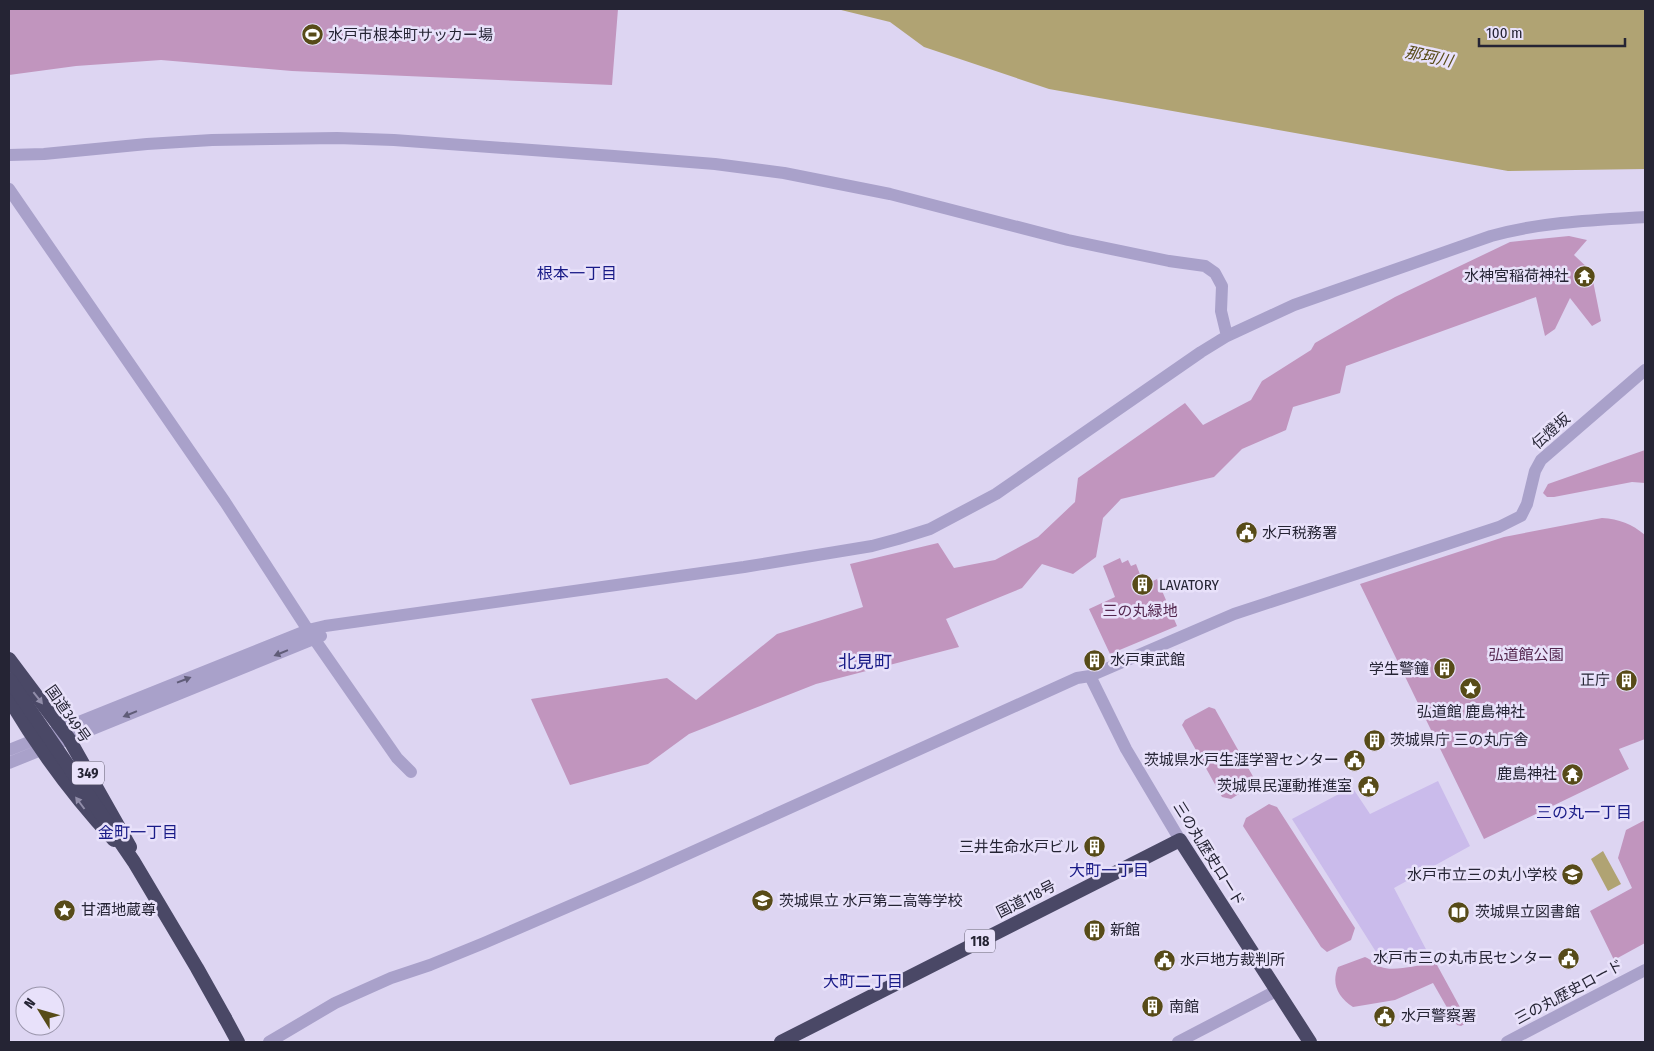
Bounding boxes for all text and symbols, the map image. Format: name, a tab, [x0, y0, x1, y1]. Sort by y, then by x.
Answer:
scale bar	[1479, 15, 1625, 47]
sports icon: 水戸市根本町サッカー場	[300, 23, 324, 47]
text: 100 m	[1486, 24, 1523, 42]
place label: 水戸市根本町サッカー場	[328, 26, 493, 44]
water label: 那珂川	[1403, 42, 1456, 71]
district label: 根本一丁目	[537, 264, 617, 283]
temple icon: 水神宮稲荷神社	[1573, 264, 1597, 288]
place label: 水神宮稲荷神社	[1464, 267, 1569, 285]
street label: 伝燈坂	[1528, 409, 1574, 453]
public building icon: 水戸税務署	[1234, 521, 1258, 545]
place label: 水戸税務署	[1262, 524, 1337, 542]
building icon: LAVATORY	[1131, 573, 1155, 597]
place label: LAVATORY	[1159, 576, 1220, 594]
park label: 三の丸緑地	[1102, 602, 1178, 620]
park label: 弘道館公園	[1488, 646, 1564, 664]
building icon: 水戸東武館	[1082, 648, 1106, 672]
one-way arrow	[274, 649, 288, 657]
district label: 北見町	[838, 651, 892, 673]
place label: 水戸東武館	[1110, 651, 1185, 669]
building icon: 学生警鐘	[1433, 657, 1457, 681]
place label: 学生警鐘	[1369, 660, 1429, 678]
building icon: 正庁	[1614, 668, 1638, 692]
place label: 正庁	[1580, 671, 1610, 689]
one-way arrow	[177, 675, 191, 683]
place icon: 弘道館 鹿島神社	[1459, 677, 1483, 701]
street label: 国道349号	[42, 682, 94, 746]
one-way arrow	[33, 691, 43, 705]
place label: 弘道館 鹿島神社	[1417, 703, 1525, 721]
one-way arrow	[123, 711, 138, 718]
building icon: 茨城県庁 三の丸庁舎	[1362, 728, 1386, 752]
place label: 茨城県庁 三の丸庁舎	[1390, 731, 1529, 749]
public building icon: 茨城県水戸生涯学習センター	[1343, 748, 1367, 772]
place label: 茨城県水戸生涯学習センター	[1144, 751, 1339, 769]
road number: 349	[72, 761, 104, 784]
temple icon: 鹿島神社	[1561, 762, 1585, 786]
place label: 鹿島神社	[1497, 765, 1557, 783]
public building icon: 茨城県民運動推進室	[1356, 774, 1380, 798]
place label: 茨城県民運動推進室	[1217, 777, 1352, 795]
one-way arrow	[75, 797, 86, 810]
street label: 三の丸歴史ロード	[1170, 798, 1248, 910]
district label: 三の丸一丁目	[1536, 803, 1632, 822]
district label: 金町一丁目	[98, 823, 178, 842]
building icon: 三井生命水戸ビル	[1083, 835, 1107, 859]
place label: 三井生命水戸ビル	[959, 838, 1079, 856]
district label: 大町一丁目	[1069, 861, 1149, 880]
school or university icon: 水戸市立三の丸小学校	[1561, 863, 1585, 887]
place label: 水戸市立三の丸小学校	[1407, 866, 1557, 884]
street label: 国道118号	[993, 876, 1059, 922]
school or university icon: 茨城県立 水戸第二高等学校	[751, 889, 775, 913]
place label: 茨城県立 水戸第二高等学校	[779, 892, 963, 910]
place icon: 甘酒地蔵尊	[53, 898, 77, 922]
library icon: 茨城県立図書館	[1447, 900, 1471, 924]
place label: 甘酒地蔵尊	[81, 901, 156, 919]
place label: 茨城県立図書館	[1475, 903, 1580, 921]
building icon: 新館	[1082, 918, 1106, 942]
place label: 新館	[1110, 921, 1140, 939]
road number: 118	[965, 929, 995, 952]
public building icon: 水戸市三の丸市民センター	[1557, 946, 1581, 970]
public building icon: 水戸地方裁判所	[1152, 948, 1176, 972]
place label: 水戸市三の丸市民センター	[1373, 949, 1553, 967]
place label: 水戸地方裁判所	[1180, 951, 1285, 969]
street label: 三の丸歴史ロード	[1512, 956, 1626, 1028]
district label: 大町二丁目	[823, 972, 903, 991]
north arrow	[15, 986, 65, 1036]
text: N	[21, 995, 39, 1012]
building icon: 南館	[1141, 995, 1165, 1019]
place label: 南館	[1169, 998, 1199, 1016]
public building icon: 水戸警察署	[1373, 1004, 1397, 1028]
place label: 水戸警察署	[1401, 1007, 1476, 1025]

